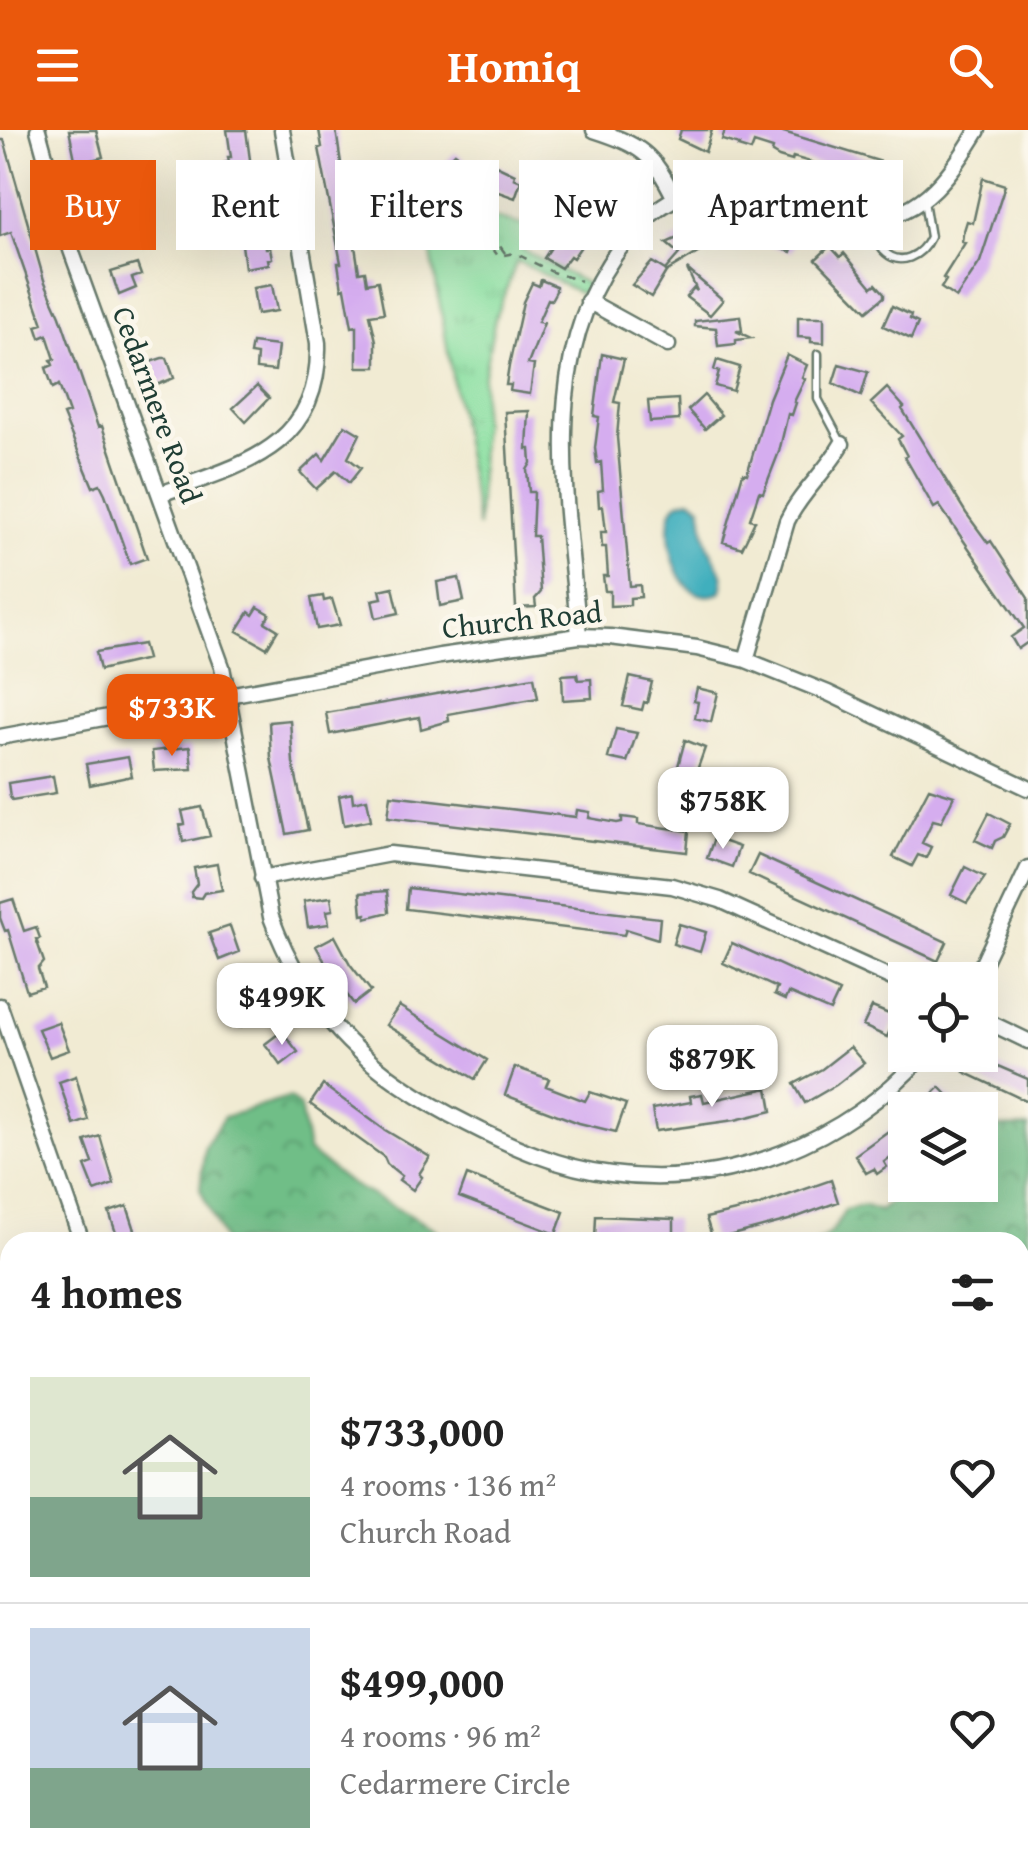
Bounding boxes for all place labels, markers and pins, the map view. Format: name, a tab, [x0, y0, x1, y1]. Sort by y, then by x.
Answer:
pin: $733K	[102, 674, 242, 759]
pin: $758K	[653, 767, 793, 852]
pin: $499K	[212, 963, 352, 1048]
pin: $879K	[642, 1025, 782, 1110]

